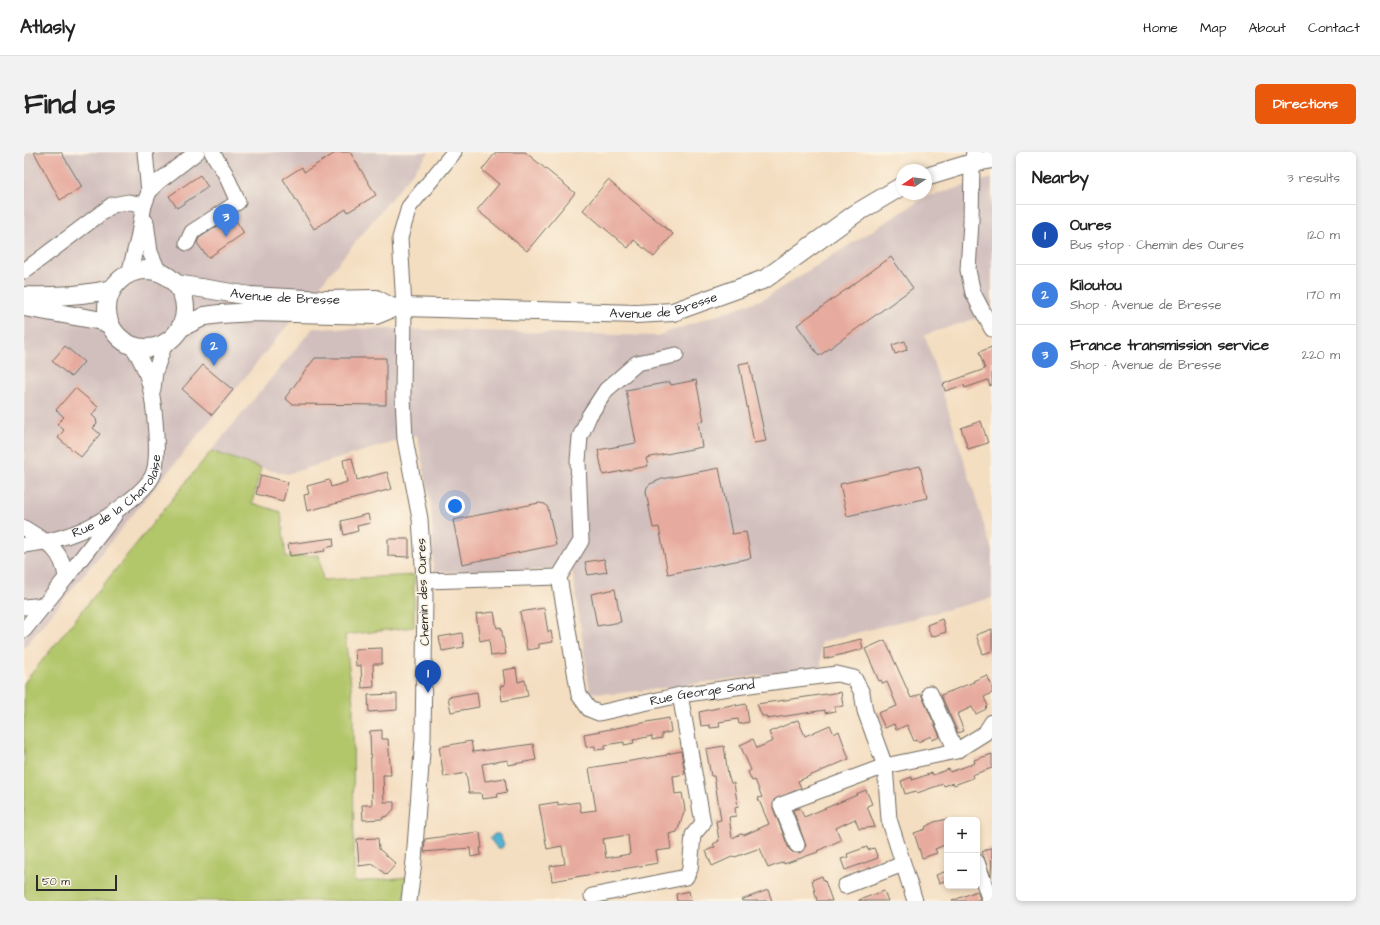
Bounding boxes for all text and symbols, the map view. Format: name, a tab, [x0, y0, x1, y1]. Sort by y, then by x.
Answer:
text: Atlasly	[20, 14, 75, 41]
text: Home	[1143, 18, 1178, 38]
text: Map	[1200, 18, 1226, 38]
text: About	[1248, 18, 1286, 38]
text: Contact	[1308, 18, 1360, 38]
button: Directions	[1255, 84, 1356, 124]
text: Find us	[24, 85, 115, 124]
north arrow	[896, 164, 932, 200]
text: Nearby	[1032, 166, 1089, 190]
text: 3 results	[1287, 169, 1340, 187]
pin: 3	[213, 204, 239, 237]
text: Oures	[1070, 215, 1112, 236]
text: 1	[1044, 226, 1046, 244]
text: 120 m	[1307, 226, 1340, 244]
text: Bus stop · Chemin des Oures	[1070, 236, 1244, 254]
text: Kiloutou	[1070, 275, 1122, 296]
street label: Avenue de Bresse	[229, 284, 340, 309]
text: 2	[1041, 286, 1049, 304]
text: 170 m	[1307, 286, 1340, 304]
street label: Avenue de Bresse	[609, 288, 720, 323]
text: Shop · Avenue de Bresse	[1070, 296, 1221, 314]
pin: 2	[201, 333, 227, 366]
text: France transmission service	[1070, 335, 1269, 356]
text: 3	[1042, 346, 1048, 364]
text: 220 m	[1302, 346, 1340, 364]
text: Shop · Avenue de Bresse	[1070, 356, 1221, 374]
street label: Rue de la Charolaise	[69, 454, 165, 542]
your location	[445, 496, 465, 516]
street label: Chemin des Oures	[412, 537, 434, 646]
pin: 1	[415, 660, 441, 693]
street label: Rue George Sand	[648, 675, 756, 710]
map controls	[944, 817, 980, 889]
button: +	[944, 817, 980, 853]
button: −	[944, 853, 980, 889]
scale bar	[36, 873, 117, 892]
text: 50 m	[42, 874, 70, 889]

